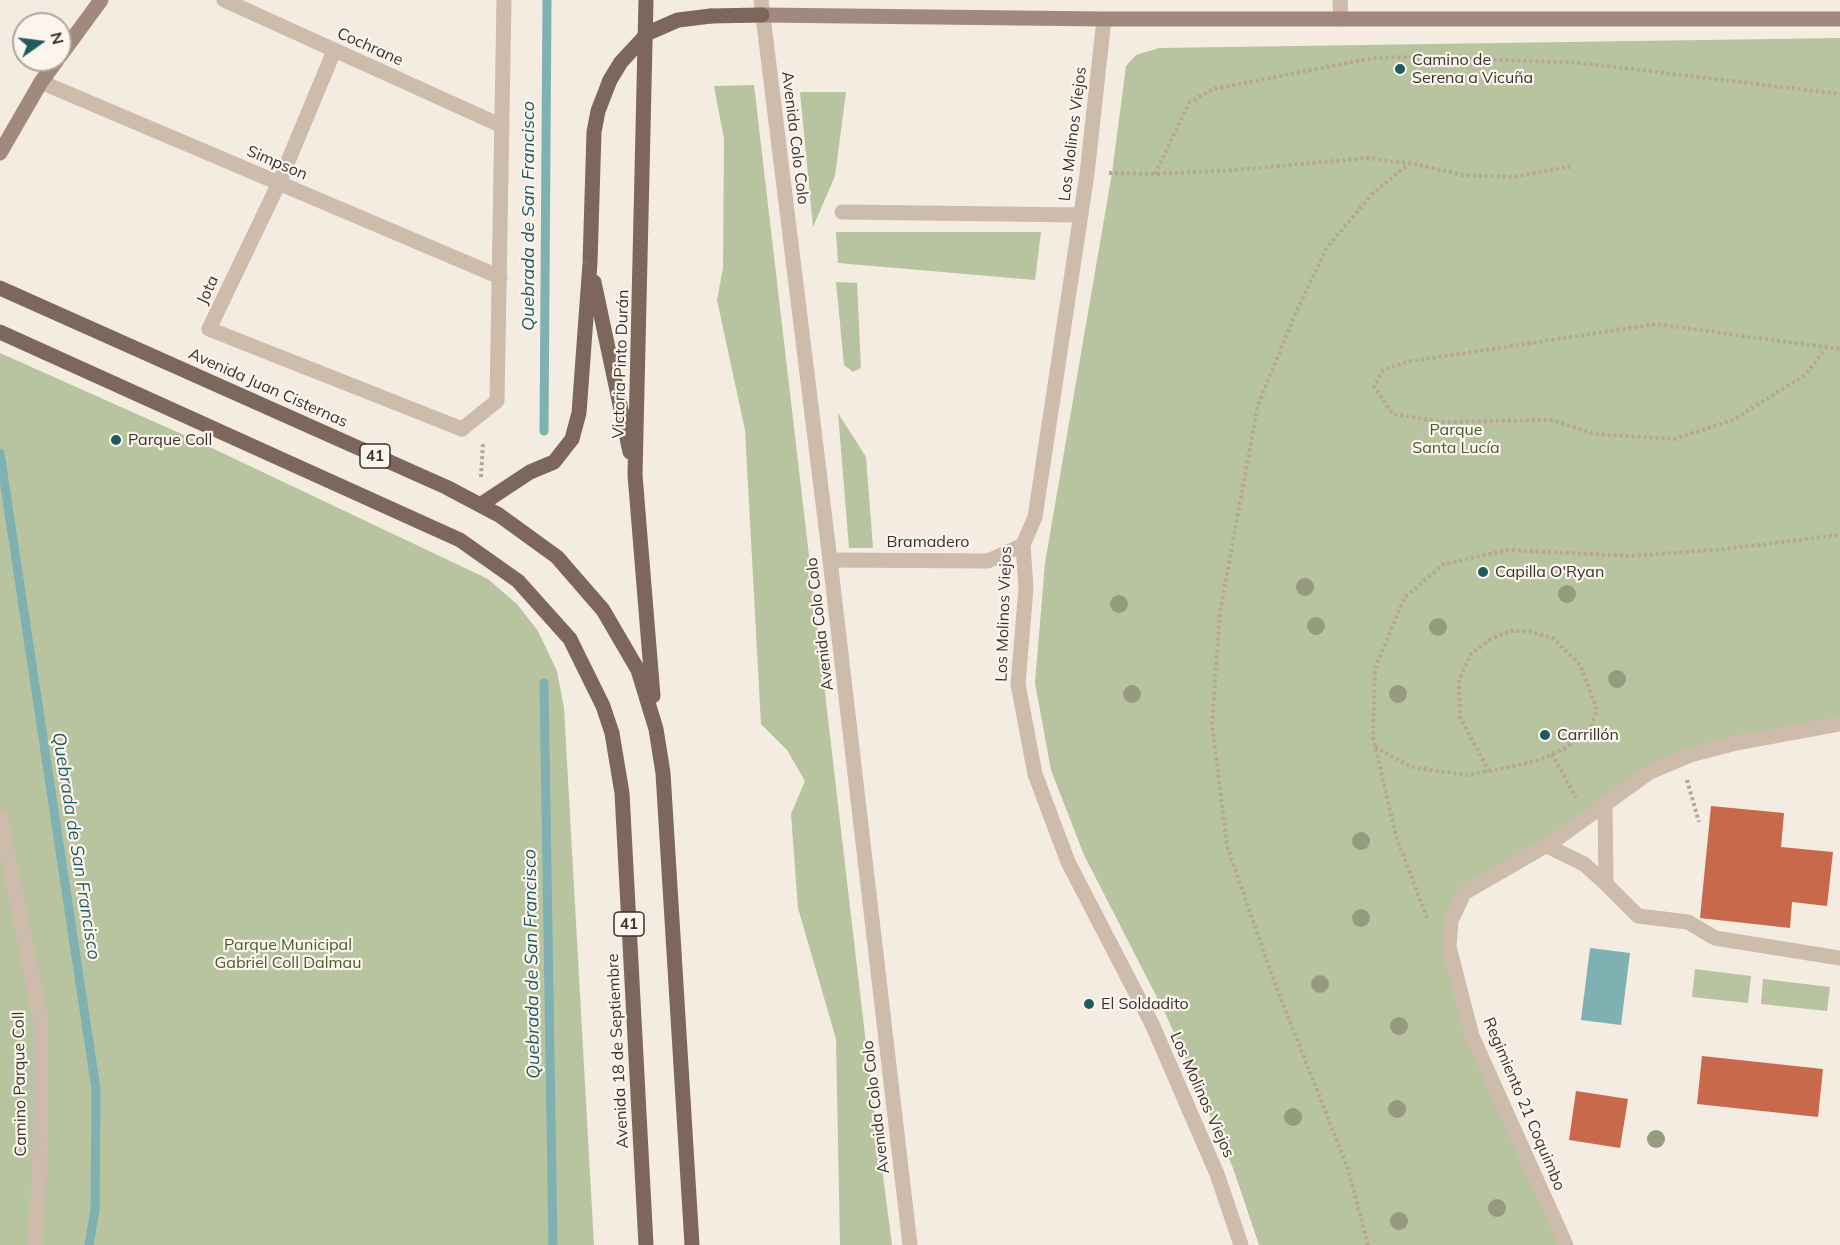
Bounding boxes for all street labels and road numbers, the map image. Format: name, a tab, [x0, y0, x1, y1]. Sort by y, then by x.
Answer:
street label: Cochrane	[334, 24, 406, 70]
street label: Los Molinos Viejos	[1055, 66, 1091, 202]
street label: Avenida Colo Colo	[777, 70, 813, 206]
street label: Simpson	[244, 142, 310, 184]
street label: Jota	[193, 273, 223, 307]
street label: Victoria Pinto Durán	[609, 289, 633, 439]
street label: Avenida Juan Cisternas	[185, 344, 351, 432]
road number: 41	[360, 444, 390, 468]
street label: Bramadero	[886, 532, 970, 552]
street label: Los Molinos Viejos	[992, 546, 1016, 682]
street label: Avenida Colo Colo	[802, 556, 838, 692]
road number: 41	[614, 912, 644, 936]
street label: Avenida 18 de Septiembre	[603, 953, 633, 1149]
street label: Camino Parque Coll	[9, 1011, 31, 1157]
street label: Regimiento 21 Coquimbo	[1479, 1015, 1569, 1193]
street label: Los Molinos Viejos	[1166, 1029, 1238, 1161]
street label: Avenida Colo Colo	[858, 1039, 894, 1175]

